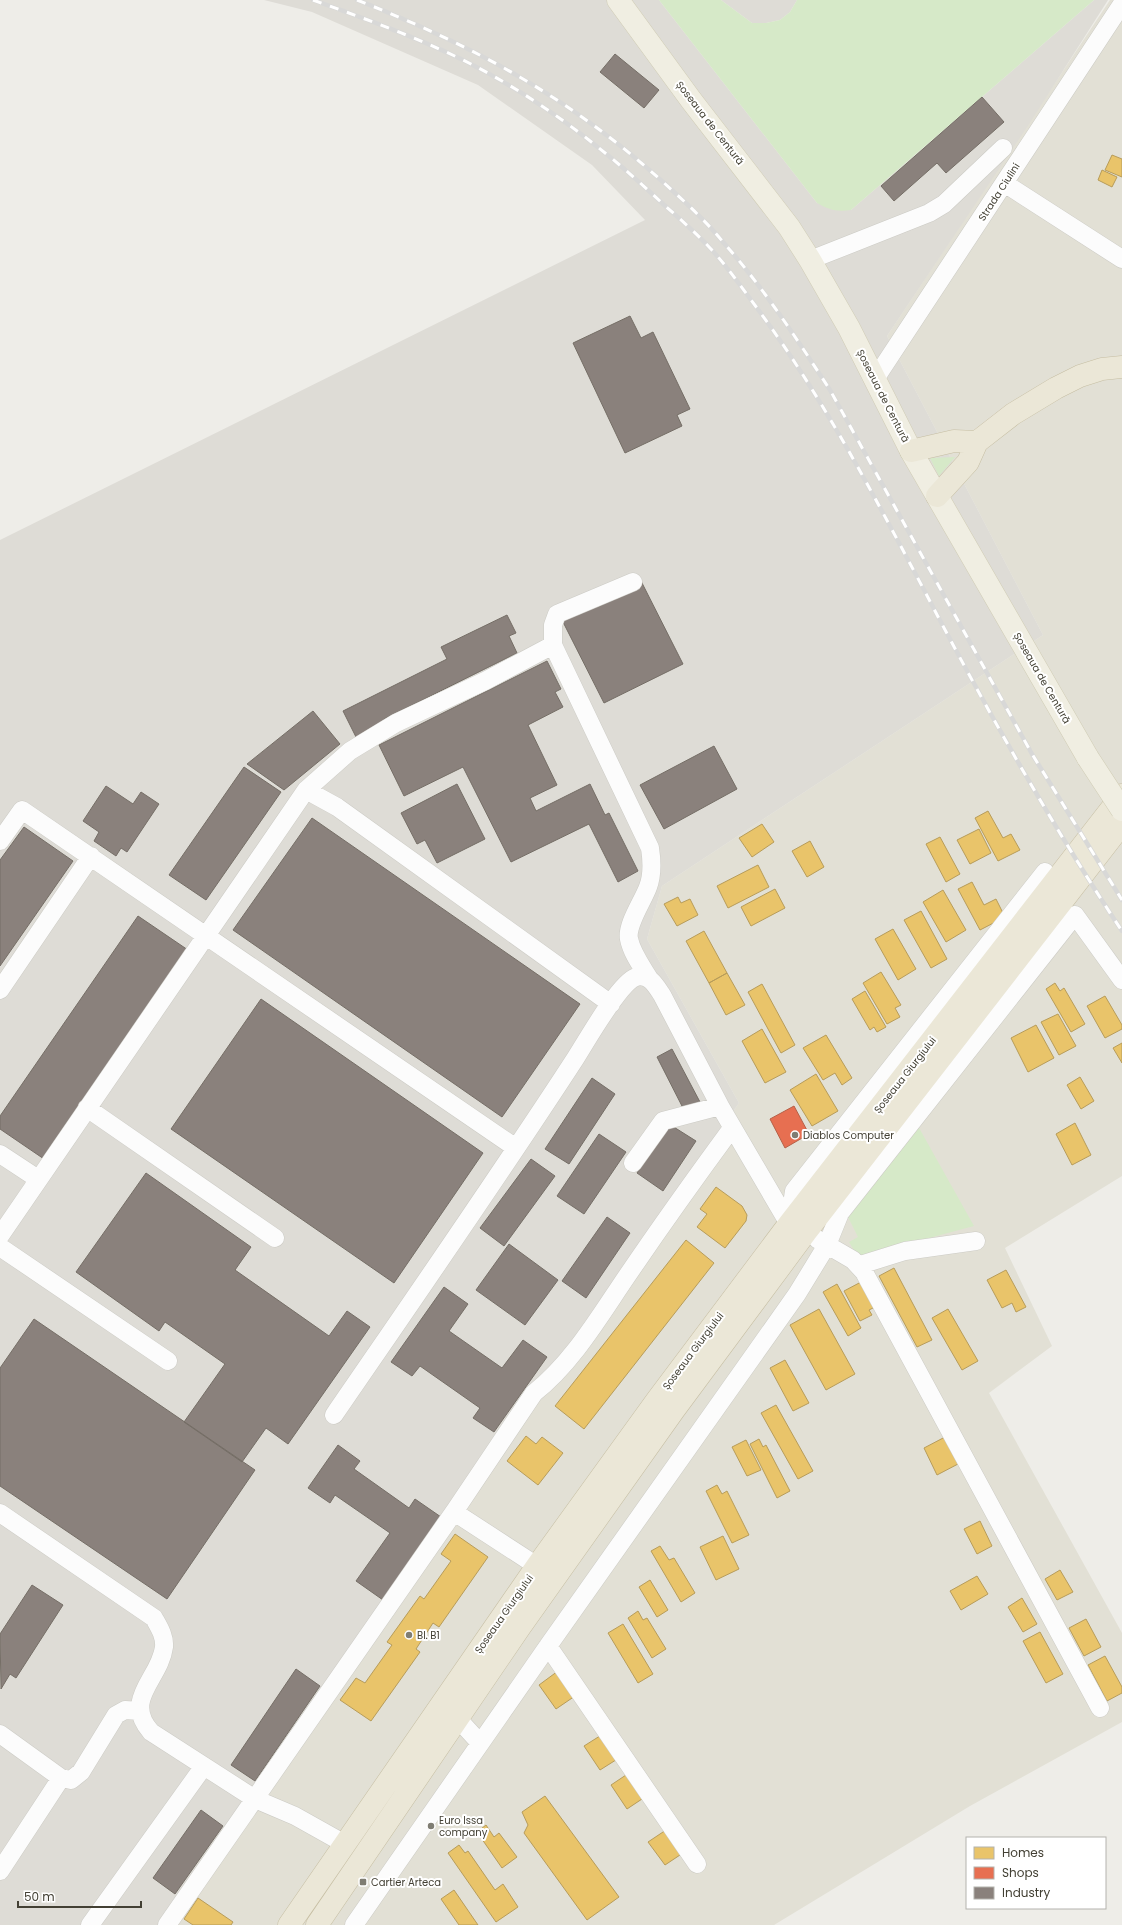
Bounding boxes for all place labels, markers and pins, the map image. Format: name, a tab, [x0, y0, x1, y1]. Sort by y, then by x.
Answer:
place label: Diablos Computer	[803, 1128, 894, 1143]
marker: Diablos Computer	[790, 1130, 800, 1140]
place label: Bl. B1	[417, 1628, 440, 1643]
marker: Bl. B1	[404, 1630, 414, 1640]
place label: Euro Issa company	[439, 1813, 488, 1840]
marker: Euro Issa company	[426, 1821, 436, 1831]
place label: Cartier Arteca	[371, 1875, 441, 1890]
marker: Cartier Arteca	[358, 1877, 368, 1887]

